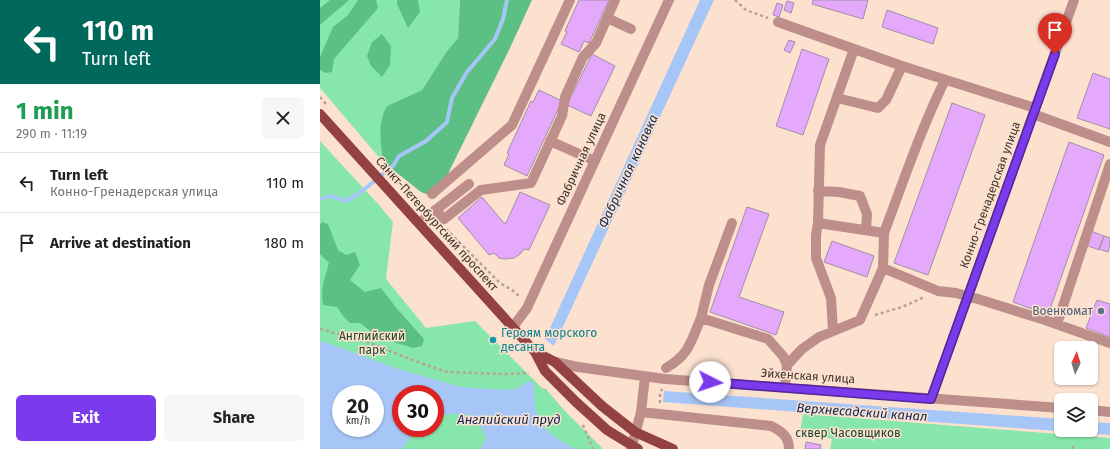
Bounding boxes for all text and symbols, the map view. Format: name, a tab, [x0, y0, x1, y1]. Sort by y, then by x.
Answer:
pin	[1038, 13, 1072, 54]
text: 110 m	[82, 14, 154, 47]
icon: left	[16, 16, 68, 68]
icon: arrive	[1044, 19, 1066, 41]
text: Turn left	[82, 48, 151, 70]
text: 1 min	[16, 97, 74, 125]
button: close	[262, 97, 304, 139]
street label: Фабричная улица	[553, 110, 609, 208]
water label: Фабричная канавка	[595, 112, 661, 230]
street label: Конно-Гренадерская улица	[957, 120, 1023, 270]
text: 290 m · 11:19	[16, 126, 87, 141]
street label: Санкт-Петербургский проспект	[373, 154, 502, 295]
text: Turn left	[50, 166, 108, 184]
icon: left	[16, 172, 38, 194]
text: 110 m	[266, 174, 304, 192]
text: Конно-Гренадерская улица	[50, 184, 218, 199]
icon: arrive	[16, 232, 38, 254]
text: Arrive at destination	[50, 234, 191, 252]
text: 180 m	[264, 234, 304, 252]
place label: Военкомат	[1032, 304, 1094, 318]
marker: Военкомат	[1096, 306, 1106, 316]
place label: Героям морского десанта	[501, 326, 597, 354]
park label: Английский парк	[339, 329, 405, 357]
marker: Героям морского десанта	[488, 335, 498, 345]
north arrow	[1054, 341, 1098, 385]
map controls	[1054, 341, 1098, 437]
position arrow	[689, 361, 731, 403]
street label: Эйхенская улица	[760, 366, 856, 386]
speed limit sign: 30	[392, 385, 444, 437]
button: layers	[1054, 393, 1098, 437]
text: 20	[347, 394, 369, 418]
button: Exit	[16, 395, 156, 441]
button: Share	[164, 395, 304, 441]
water label: Верхнесадский канал	[796, 400, 928, 424]
water label: Английский пруд	[456, 412, 561, 427]
text: km/h	[346, 415, 370, 427]
park label: сквер Часовщиков	[795, 426, 901, 440]

